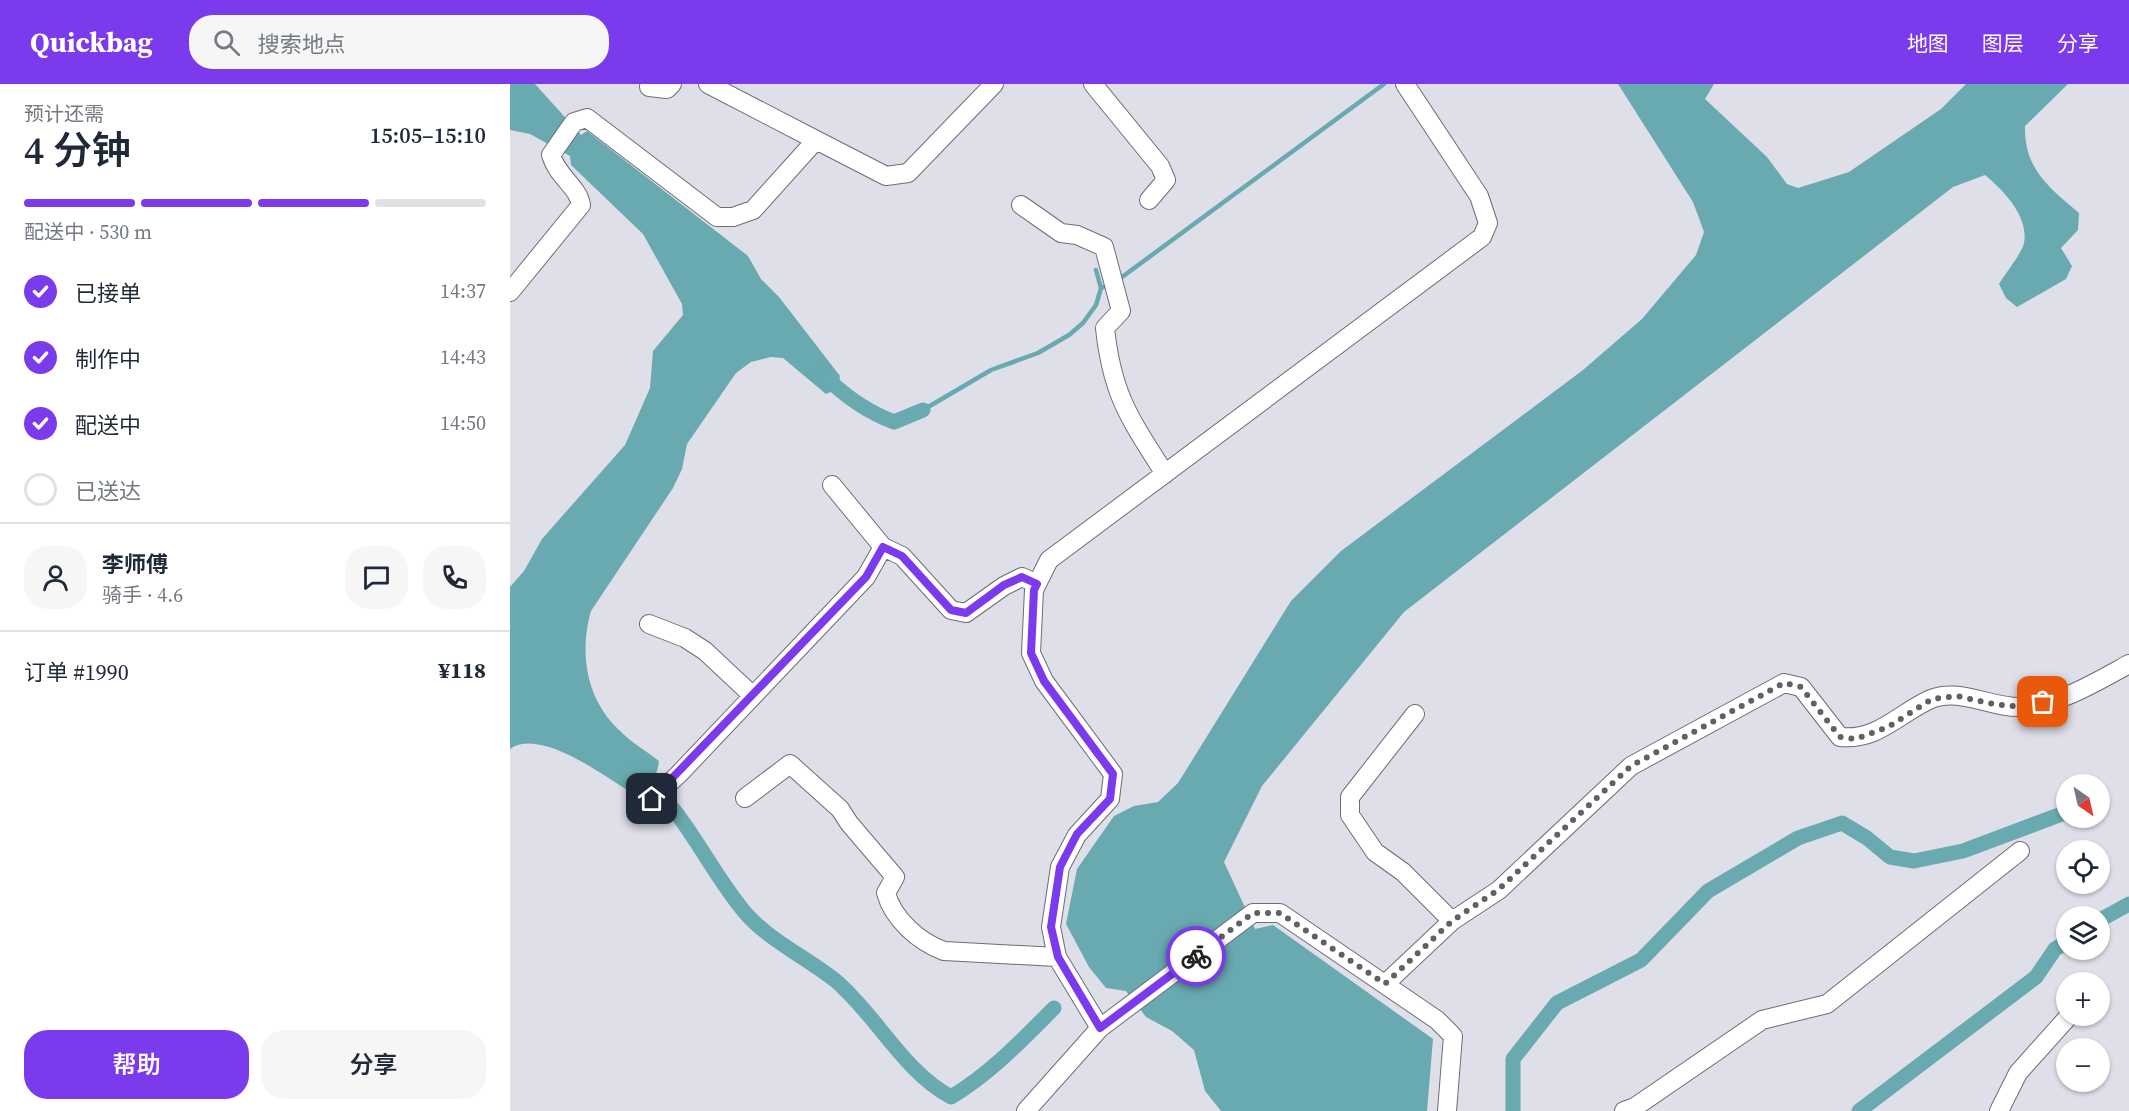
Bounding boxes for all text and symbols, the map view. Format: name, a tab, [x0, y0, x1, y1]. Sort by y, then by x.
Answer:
search box	[189, 15, 609, 69]
text: Quickbag	[30, 23, 153, 61]
icon: search	[210, 26, 243, 59]
text: 搜索地点	[258, 29, 346, 59]
text: 地图	[1907, 29, 1949, 58]
text: 图层	[1982, 29, 2024, 58]
text: 分享	[2057, 29, 2099, 58]
text: 预计还需	[24, 100, 104, 128]
text: 15:05–15:10	[370, 120, 486, 150]
text: 4 分钟	[24, 124, 131, 177]
text: 配送中 · 530 m	[24, 218, 152, 246]
icon: check	[24, 275, 57, 308]
text: 14:37	[440, 277, 486, 305]
text: 已接单	[75, 278, 141, 308]
icon: check	[24, 341, 57, 374]
text: 14:43	[440, 343, 486, 371]
text: 制作中	[75, 344, 141, 374]
icon: check	[24, 407, 57, 440]
text: 14:50	[440, 409, 486, 437]
text: 配送中	[75, 410, 141, 440]
text: 已送达	[75, 476, 141, 506]
button: person	[24, 546, 87, 609]
button: chat	[345, 546, 408, 609]
button: phone	[423, 546, 486, 609]
text: 李师傅	[102, 549, 168, 579]
text: 骑手 · 4.6	[102, 581, 183, 609]
text: ¥118	[438, 655, 486, 685]
text: 订单 #1990	[24, 657, 129, 687]
pin	[2017, 676, 2068, 727]
icon: bag	[2026, 685, 2059, 718]
pin	[626, 773, 677, 824]
north arrow	[2056, 774, 2110, 828]
map controls	[2056, 774, 2110, 1092]
icon: home	[635, 782, 668, 815]
button: locate	[2056, 840, 2110, 894]
button: layers	[2056, 906, 2110, 960]
courier	[1166, 926, 1226, 986]
icon: bike	[1180, 940, 1213, 973]
button: +	[2056, 972, 2110, 1026]
button: 帮助	[24, 1030, 249, 1099]
button: 分享	[261, 1030, 486, 1099]
button: −	[2056, 1038, 2110, 1092]

